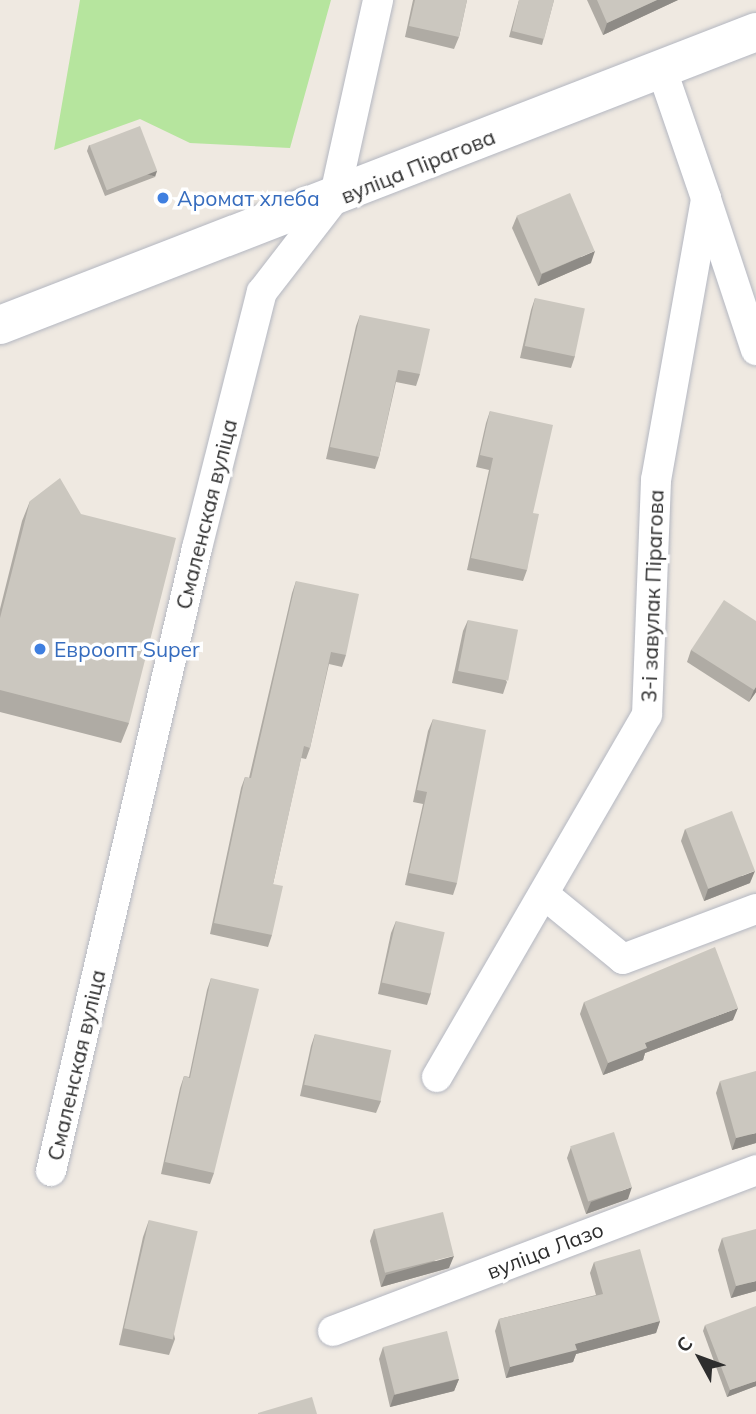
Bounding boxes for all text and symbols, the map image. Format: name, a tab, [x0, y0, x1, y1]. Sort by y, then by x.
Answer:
street label: вуліца Пірагова	[337, 124, 499, 208]
place label: Аромат хлеба	[177, 185, 320, 211]
marker: Аромат хлеба	[155, 190, 171, 206]
street label: Смаленская вуліца	[170, 416, 242, 612]
street label: 3-і завулак Пірагова	[636, 489, 668, 703]
place label: Евроопт Super	[54, 636, 200, 662]
marker: Евроопт Super	[32, 641, 48, 657]
street label: Смаленская вуліца	[42, 967, 110, 1163]
street label: вуліца Лазо	[483, 1216, 607, 1284]
north arrow	[665, 1323, 735, 1393]
text: С	[671, 1331, 697, 1357]

